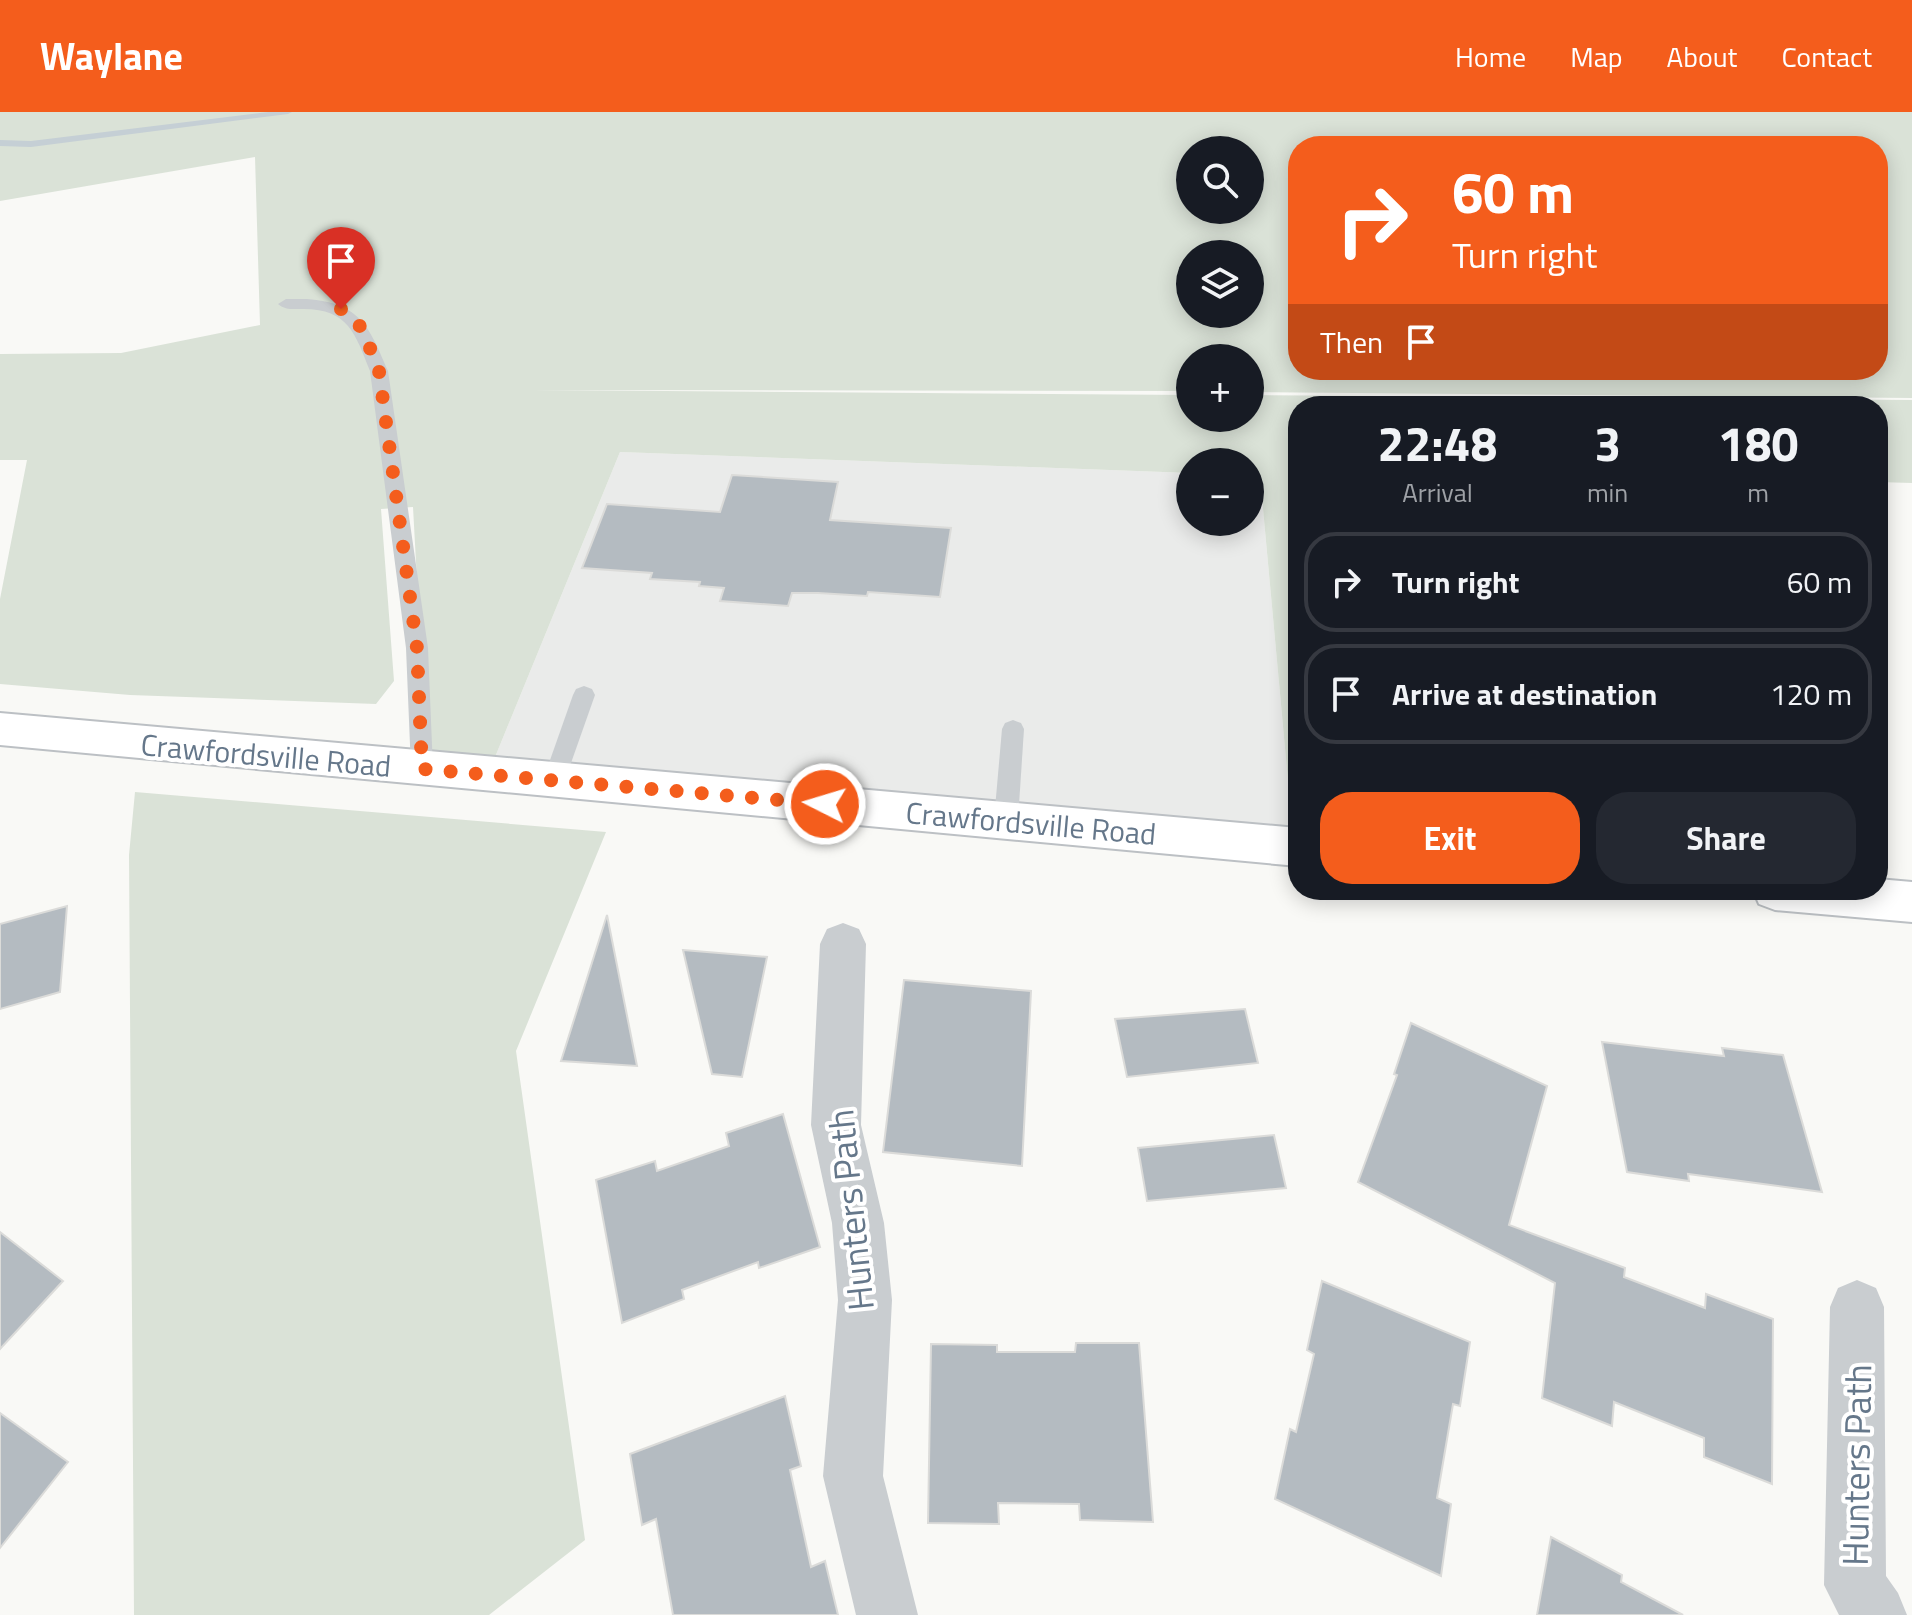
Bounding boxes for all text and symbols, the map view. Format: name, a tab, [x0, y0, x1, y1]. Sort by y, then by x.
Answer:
text: Waylane	[40, 27, 183, 85]
text: Home	[1455, 35, 1526, 78]
text: Map	[1570, 35, 1623, 78]
text: About	[1667, 35, 1737, 78]
text: Contact	[1781, 35, 1872, 78]
map controls	[1176, 136, 1264, 536]
button: search	[1176, 136, 1264, 224]
text: 60 m	[1452, 150, 1574, 235]
icon: right	[1320, 168, 1424, 272]
pin	[307, 227, 375, 309]
text: Turn right	[1452, 227, 1597, 282]
icon: arrive	[319, 239, 363, 283]
button: layers	[1176, 240, 1264, 328]
text: Then	[1320, 319, 1383, 365]
icon: arrive	[1399, 320, 1443, 364]
button: +	[1176, 344, 1264, 432]
text: 22:48	[1378, 407, 1497, 480]
text: 3	[1594, 407, 1621, 480]
text: 180	[1718, 407, 1798, 480]
button: −	[1176, 448, 1264, 536]
text: Arrival	[1402, 473, 1473, 512]
text: min	[1587, 473, 1628, 512]
text: m	[1747, 473, 1769, 512]
text: Turn right	[1392, 559, 1520, 605]
text: 60 m	[1787, 559, 1852, 605]
icon: right	[1324, 560, 1368, 604]
text: Arrive at destination	[1392, 671, 1657, 717]
text: 120 m	[1770, 671, 1852, 717]
icon: arrive	[1324, 672, 1368, 716]
street label: Crawfordsville Road	[139, 721, 393, 789]
position arrow	[783, 762, 867, 846]
street label: Crawfordsville Road	[904, 789, 1158, 857]
button: Exit	[1320, 792, 1580, 884]
button: Share	[1596, 792, 1856, 884]
street label: Hunters Path	[812, 1107, 888, 1313]
street label: Hunters Path	[1827, 1364, 1885, 1566]

